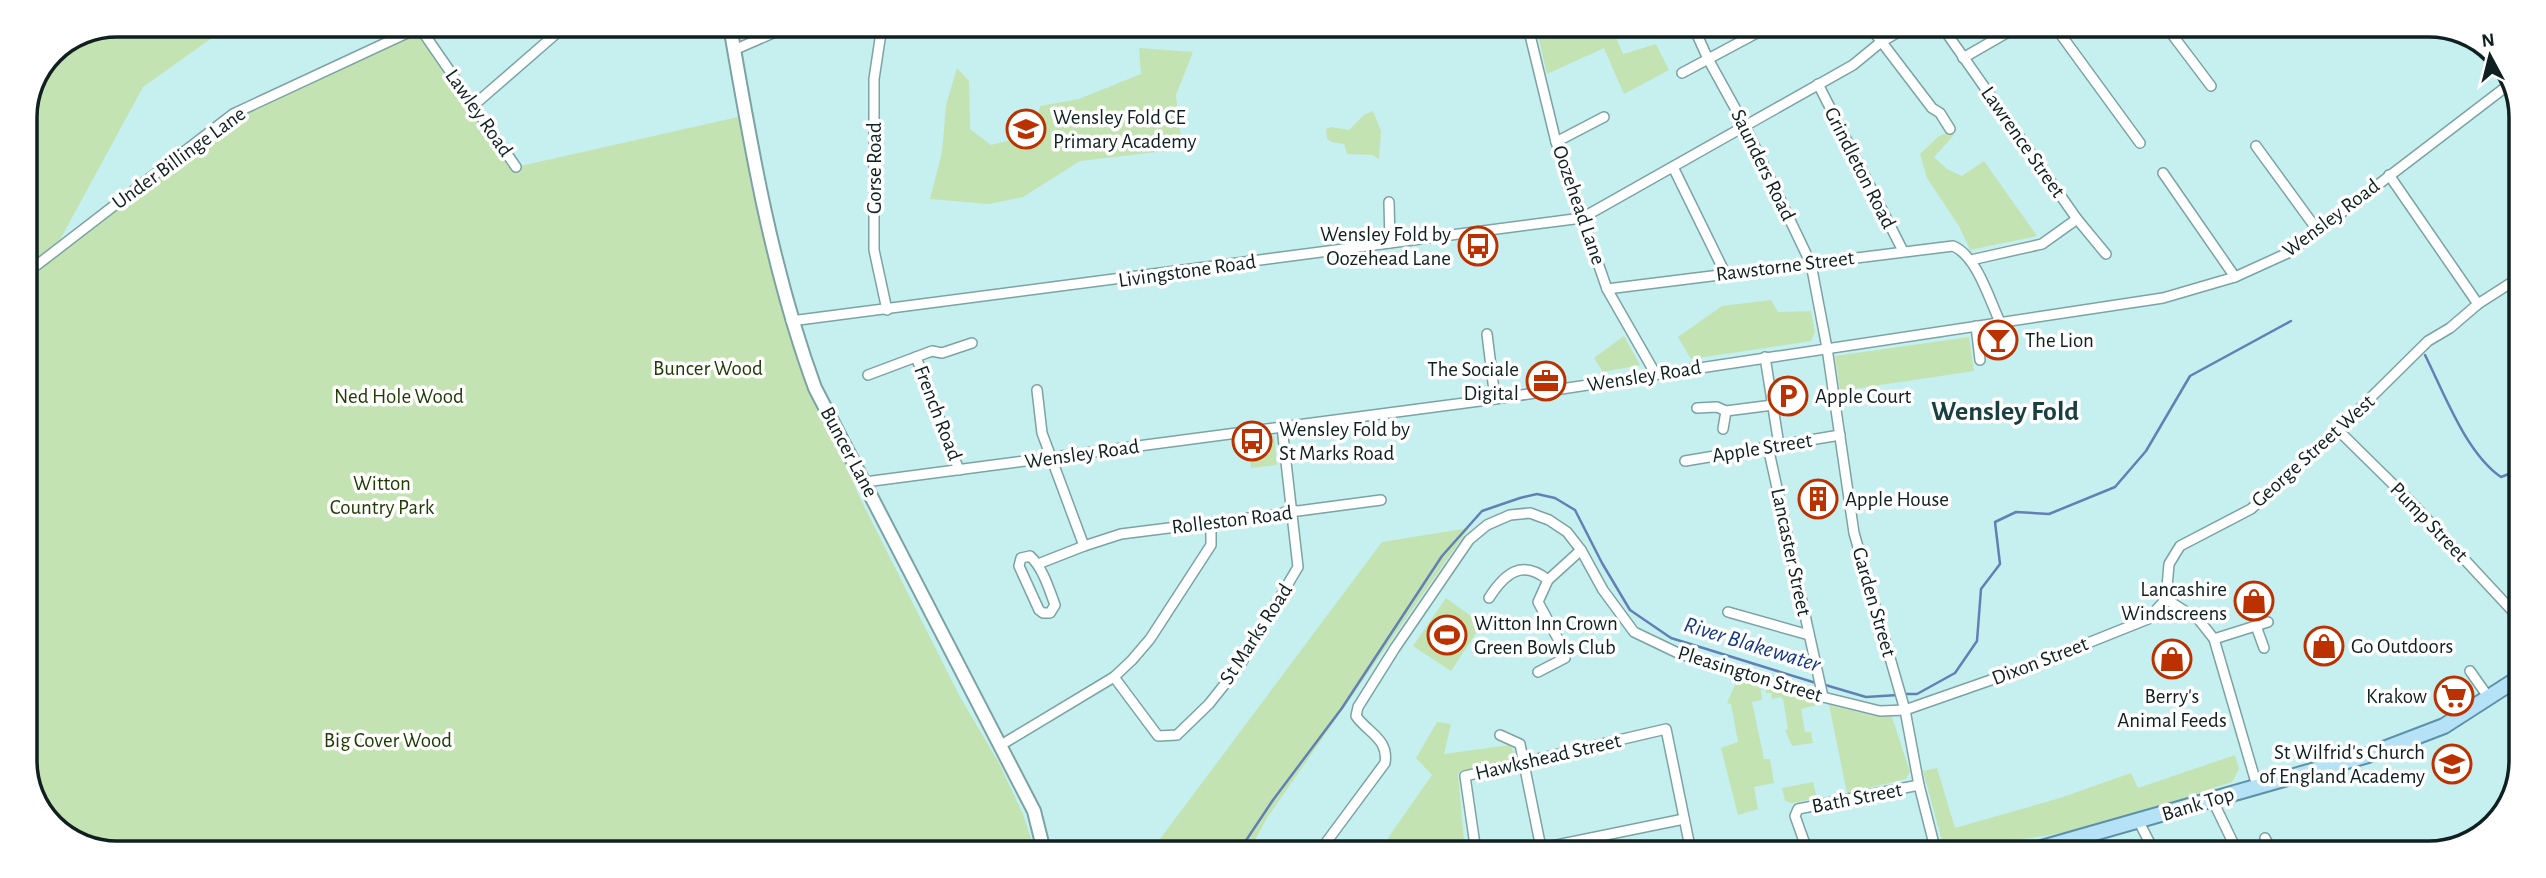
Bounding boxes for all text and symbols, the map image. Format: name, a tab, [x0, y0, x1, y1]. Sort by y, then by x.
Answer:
north arrow	[2455, 21, 2525, 91]
text: N	[2480, 30, 2496, 51]
street label: Lawley Road	[441, 65, 517, 161]
street label: Lawrence Street	[1977, 83, 2069, 202]
street label: Under Billinge Lane	[108, 103, 250, 213]
street label: Grindleton Road	[1820, 104, 1900, 232]
street label: Saunders Road	[1727, 106, 1799, 224]
place label: Wensley Fold CE Primary Academy	[1053, 107, 1197, 152]
school or university icon: Wensley Fold CE Primary Academy	[1005, 108, 1047, 150]
street label: Gorse Road	[864, 122, 885, 214]
street label: Oozehead Lane	[1549, 143, 1609, 267]
street label: Wensley Road	[2279, 175, 2383, 261]
place label: Wensley Fold by Oozehead Lane	[1320, 224, 1451, 269]
bus stop icon: Wensley Fold by Oozehead Lane	[1457, 225, 1499, 267]
street label: Rawstorne Street	[1715, 247, 1856, 285]
street label: Livingstone Road	[1117, 251, 1257, 291]
bar icon: The Lion	[1977, 319, 2019, 361]
place label: The Lion	[2025, 330, 2094, 351]
street label: Wensley Road	[1585, 357, 1703, 395]
park label: Buncer Wood	[653, 358, 763, 379]
place label: The Sociale Digital	[1427, 359, 1519, 404]
office icon: The Sociale Digital	[1525, 360, 1567, 402]
street label: French Road	[910, 363, 966, 463]
parking icon: Apple Court	[1767, 375, 1809, 417]
park label: Ned Hole Wood	[334, 386, 464, 407]
place label: Apple Court	[1815, 386, 1912, 407]
street label: George Street West	[2248, 390, 2379, 511]
district label: Wensley Fold	[1931, 398, 2079, 426]
street label: Buncer Lane	[816, 403, 882, 501]
place label: Wensley Fold by St Marks Road	[1279, 419, 1410, 464]
bus stop icon: Wensley Fold by St Marks Road	[1231, 420, 1273, 462]
street label: Apple Street	[1711, 430, 1814, 466]
street label: Wensley Road	[1024, 436, 1141, 472]
park label: Witton Country Park	[330, 473, 435, 518]
building icon: Apple House	[1797, 478, 1839, 520]
street label: Pump Street	[2386, 478, 2472, 566]
street label: Lancaster Street	[1767, 486, 1815, 618]
place label: Apple House	[1845, 489, 1949, 510]
street label: Rolleston Road	[1170, 502, 1294, 538]
street label: Garden Street	[1848, 545, 1900, 659]
place label: Lancashire Windscreens	[2121, 579, 2227, 624]
street label: St Marks Road	[1216, 580, 1296, 688]
shop icon: Lancashire Windscreens	[2233, 580, 2275, 622]
place label: Witton Inn Crown Green Bowls Club	[1474, 613, 1618, 658]
water label: River Blakewater	[1681, 613, 1823, 677]
sports icon: Witton Inn Crown Green Bowls Club	[1426, 614, 1468, 656]
shop icon: Go Outdoors	[2303, 625, 2345, 667]
street label: Dixon Street	[1989, 633, 2091, 689]
place label: Go Outdoors	[2351, 636, 2453, 657]
shop icon: Berry's Animal Feeds	[2151, 638, 2193, 680]
street label: Pleasington Street	[1675, 642, 1825, 706]
supermarket icon: Krakow	[2433, 675, 2475, 717]
place label: Berry's Animal Feeds	[2117, 686, 2227, 731]
place label: Krakow	[2366, 686, 2427, 707]
park label: Big Cover Wood	[324, 730, 452, 751]
street label: Hawkshead Street	[1473, 730, 1623, 784]
place label: St Wilfrid's Church of England Academy	[2259, 742, 2425, 787]
school or university icon: St Wilfrid's Church of England Academy	[2431, 743, 2473, 785]
street label: Bath Street	[1810, 779, 1904, 817]
street label: Bank Top	[2159, 783, 2237, 825]

